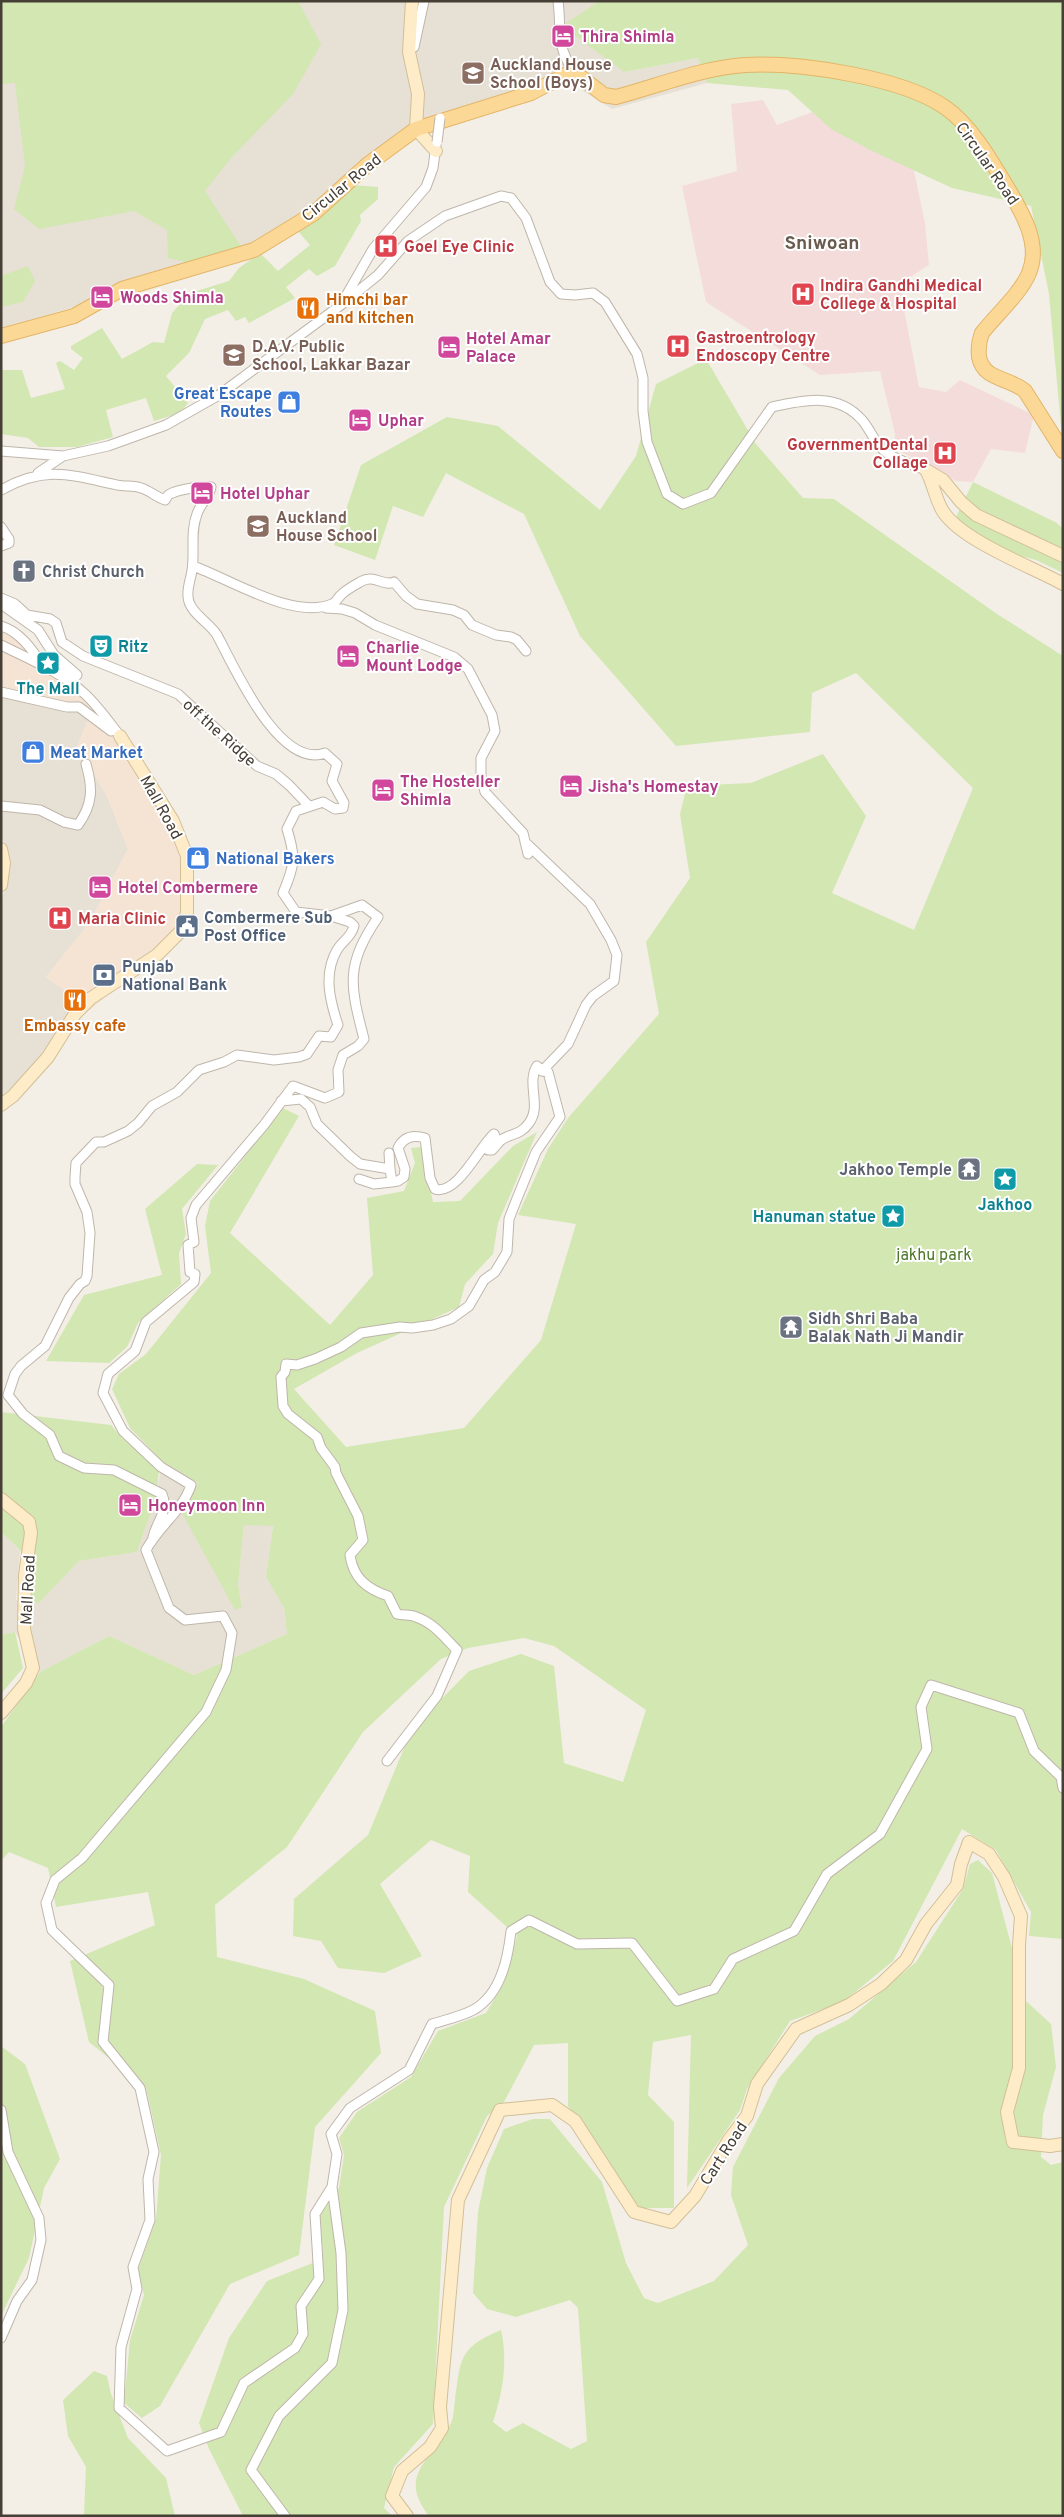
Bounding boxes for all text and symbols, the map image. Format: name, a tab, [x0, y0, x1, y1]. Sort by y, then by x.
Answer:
hotel icon: Thira Shimla	[550, 23, 576, 49]
place label: Thira Shimla	[580, 28, 674, 48]
place label: Auckland House School (Boys)	[490, 56, 612, 94]
school or university icon: Auckland House School (Boys)	[460, 60, 486, 86]
street label: Circular Road	[950, 119, 1022, 210]
street label: Circular Road	[298, 150, 386, 227]
district label: Sniwoan	[784, 232, 860, 256]
hospital icon: Goel Eye Clinic	[373, 233, 399, 259]
place label: Goel Eye Clinic	[404, 238, 515, 258]
place label: Indira Gandhi Medical College & Hospital	[820, 277, 982, 315]
hospital icon: Indira Gandhi Medical College & Hospital	[790, 281, 816, 307]
hotel icon: Woods Shimla	[89, 284, 115, 310]
place label: Woods Shimla	[120, 289, 224, 309]
place label: Himchi bar and kitchen	[326, 291, 414, 329]
restaurant icon: Himchi bar and kitchen	[295, 295, 321, 321]
place label: Gastroentrology Endoscopy Centre	[696, 329, 830, 367]
place label: Hotel Amar Palace	[466, 330, 551, 368]
hospital icon: Gastroentrology Endoscopy Centre	[665, 333, 691, 359]
hotel icon: Hotel Amar Palace	[436, 334, 462, 360]
place label: D.A.V. Public School, Lakkar Bazar	[252, 338, 411, 376]
school or university icon: D.A.V. Public School, Lakkar Bazar	[221, 342, 247, 368]
place label: Great Escape Routes	[174, 385, 272, 423]
shop icon: Great Escape Routes	[276, 389, 302, 415]
hotel icon: Uphar	[347, 407, 373, 433]
place label: Uphar	[378, 412, 424, 432]
place label: GovernmentDental Collage	[787, 436, 928, 474]
hospital icon: GovernmentDental Collage	[932, 440, 958, 466]
hotel icon: Hotel Uphar	[189, 480, 215, 506]
place label: Hotel Uphar	[220, 485, 310, 505]
place label: Auckland House School	[276, 509, 377, 547]
school or university icon: Auckland House School	[245, 513, 271, 539]
church icon: Christ Church	[11, 558, 37, 584]
place label: Christ Church	[42, 563, 144, 583]
theatre icon: Ritz	[88, 633, 114, 659]
place label: Ritz	[118, 638, 148, 658]
place label: Charlie Mount Lodge	[366, 639, 463, 677]
hotel icon: Charlie Mount Lodge	[335, 643, 361, 669]
place icon: The Mall	[35, 650, 61, 676]
place label: The Mall	[16, 680, 80, 700]
street label: off the Ridge	[178, 695, 260, 772]
shop icon: Meat Market	[20, 739, 46, 765]
place label: Meat Market	[50, 744, 143, 764]
street label: Mall Road	[135, 773, 186, 843]
place label: The Hosteller Shimla	[400, 773, 501, 811]
hotel icon: Jisha's Homestay	[558, 773, 584, 799]
hotel icon: The Hosteller Shimla	[370, 777, 396, 803]
place label: Jisha's Homestay	[588, 778, 719, 798]
shop icon: National Bakers	[185, 845, 211, 871]
place label: National Bakers	[216, 850, 335, 870]
hotel icon: Hotel Combermere	[87, 874, 113, 900]
place label: Hotel Combermere	[118, 879, 258, 899]
hospital icon: Maria Clinic	[47, 905, 73, 931]
place label: Combermere Sub Post Office	[204, 909, 333, 947]
place label: Maria Clinic	[78, 910, 166, 930]
public building icon: Combermere Sub Post Office	[174, 913, 200, 939]
place label: Punjab National Bank	[122, 958, 227, 996]
bank icon: Punjab National Bank	[91, 962, 117, 988]
restaurant icon: Embassy cafe	[62, 987, 88, 1013]
place label: Embassy cafe	[24, 1017, 126, 1037]
temple icon: Jakhoo Temple	[956, 1156, 982, 1182]
place label: Jakhoo Temple	[839, 1161, 952, 1181]
place icon: Jakhoo	[992, 1166, 1018, 1192]
place label: Jakhoo	[978, 1196, 1032, 1216]
place icon: Hanuman statue	[880, 1203, 906, 1229]
place label: Hanuman statue	[753, 1208, 876, 1228]
park label: jakhu park	[895, 1246, 972, 1266]
place label: Sidh Shri Baba Balak Nath Ji Mandir	[808, 1310, 964, 1348]
temple icon: Sidh Shri Baba Balak Nath Ji Mandir	[778, 1314, 804, 1340]
hotel icon: Honeymoon Inn	[117, 1492, 143, 1518]
place label: Honeymoon Inn	[148, 1497, 265, 1517]
street label: Mall Road	[17, 1555, 41, 1626]
street label: Cart Road	[697, 2118, 753, 2190]

